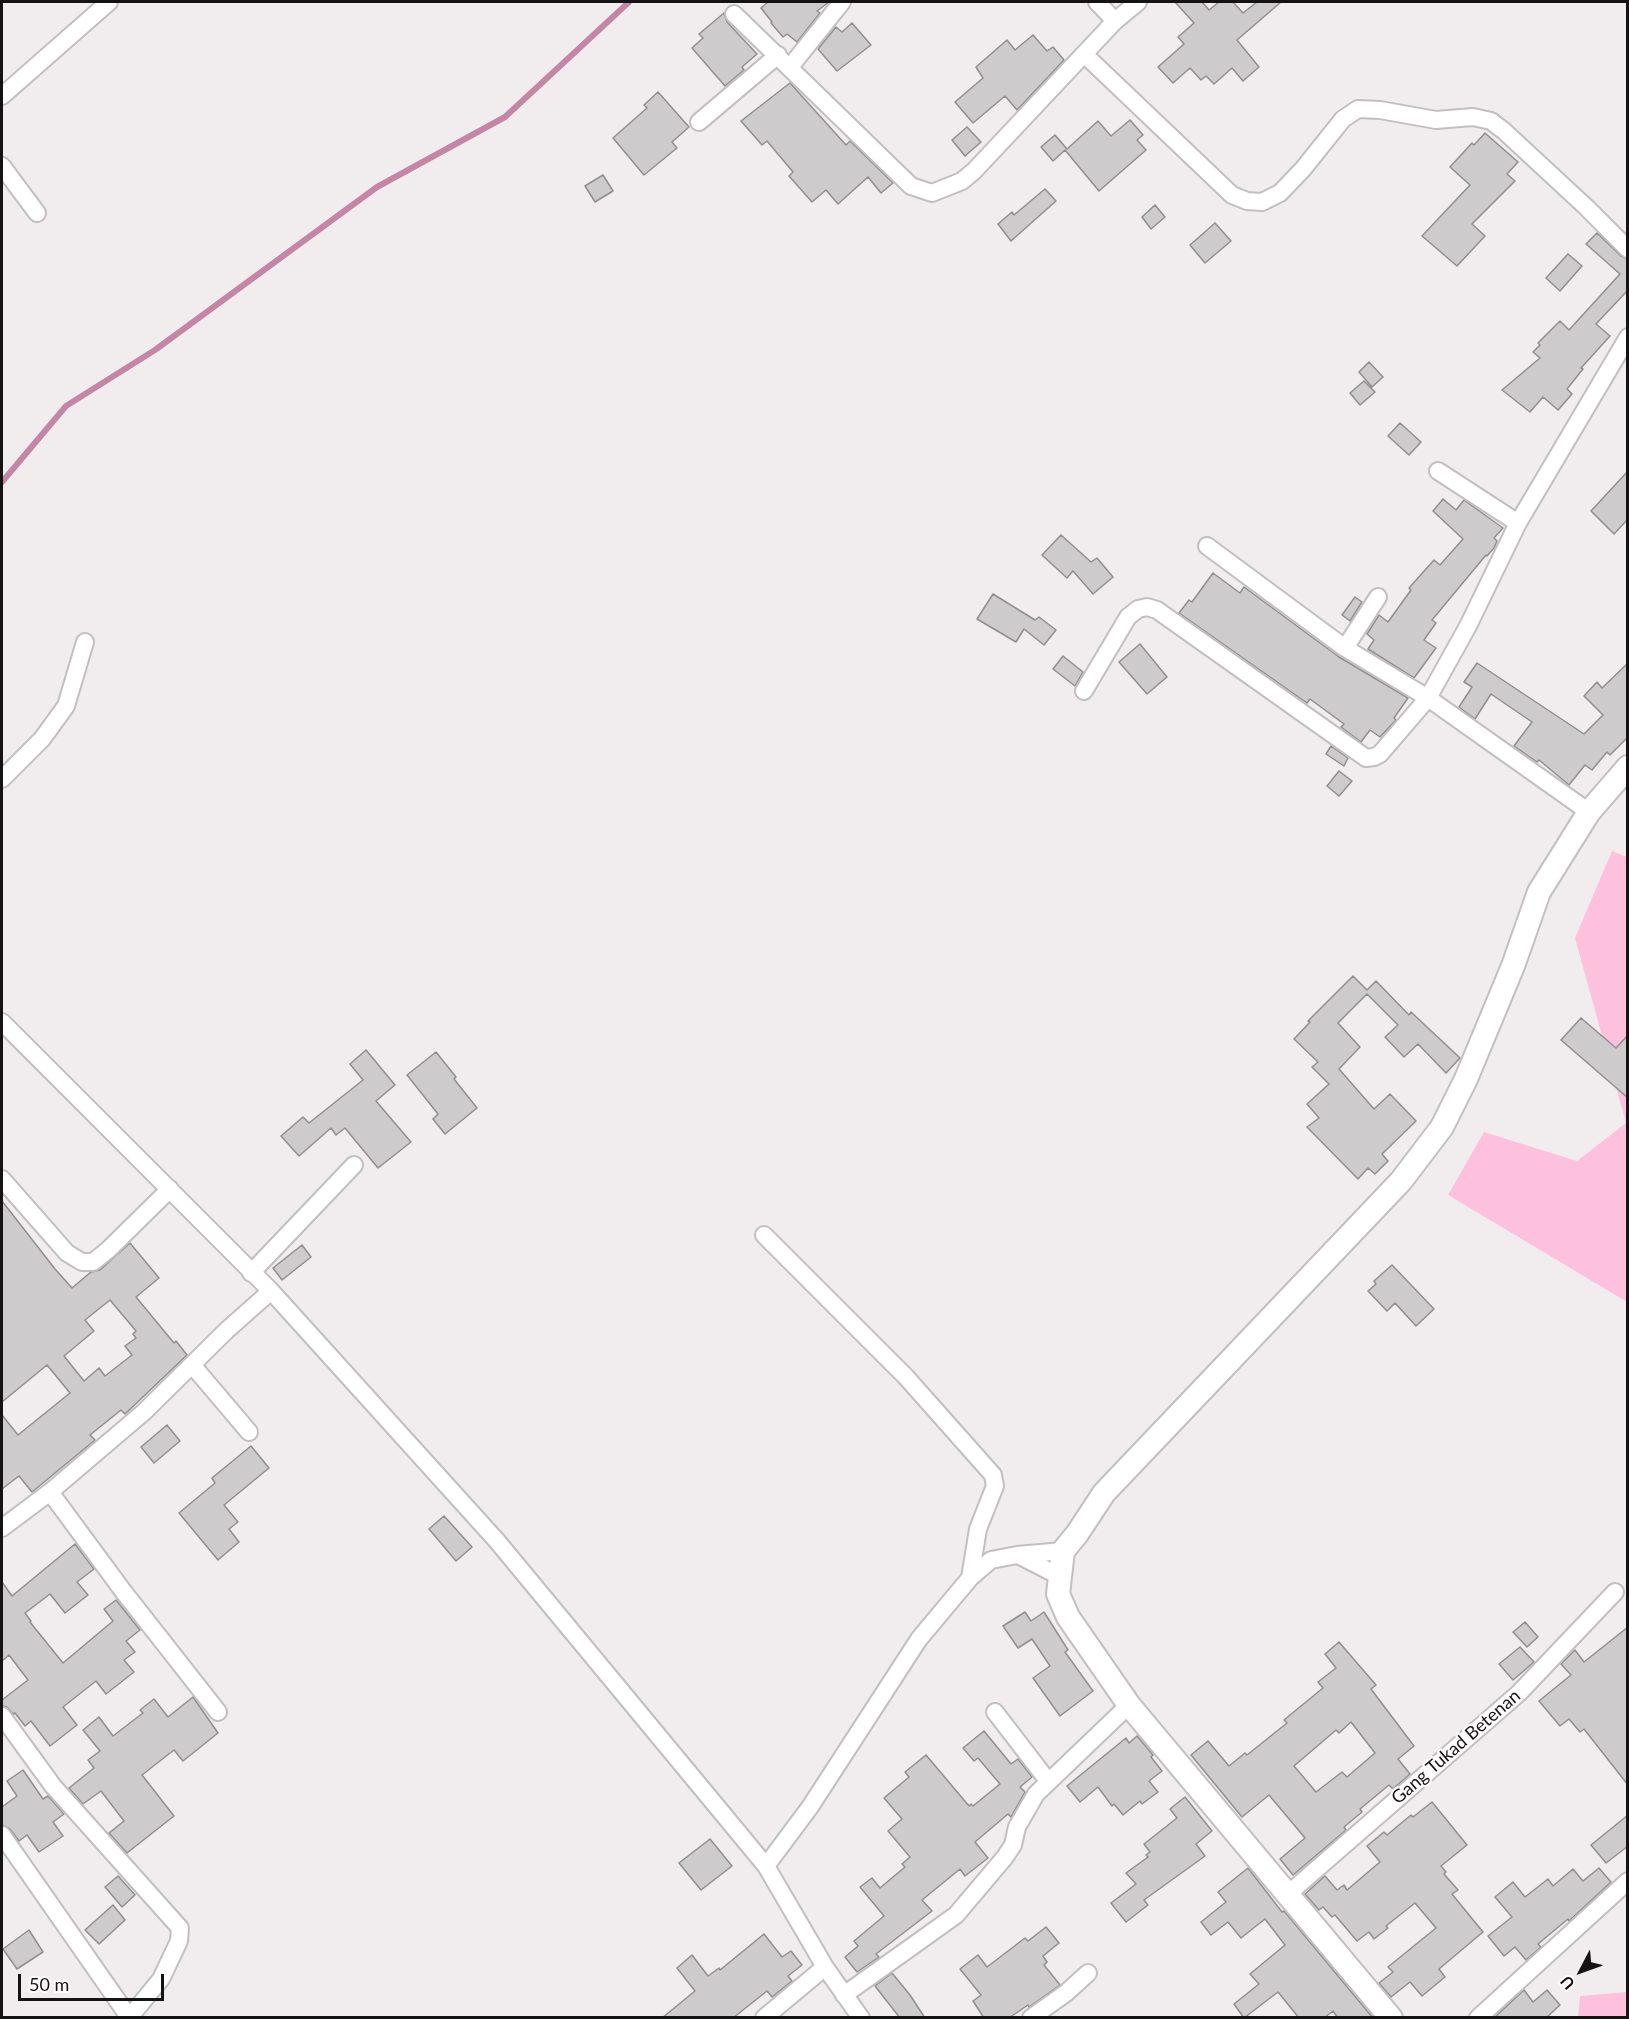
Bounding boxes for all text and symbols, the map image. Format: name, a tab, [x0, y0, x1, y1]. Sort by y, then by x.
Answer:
street label: Gang Tukad Betenan	[1387, 1685, 1525, 1809]
north arrow	[1551, 1941, 1611, 2001]
scale bar	[21, 1962, 166, 2000]
text: U	[1556, 1972, 1578, 1994]
text: 50 m	[29, 1973, 69, 1995]

